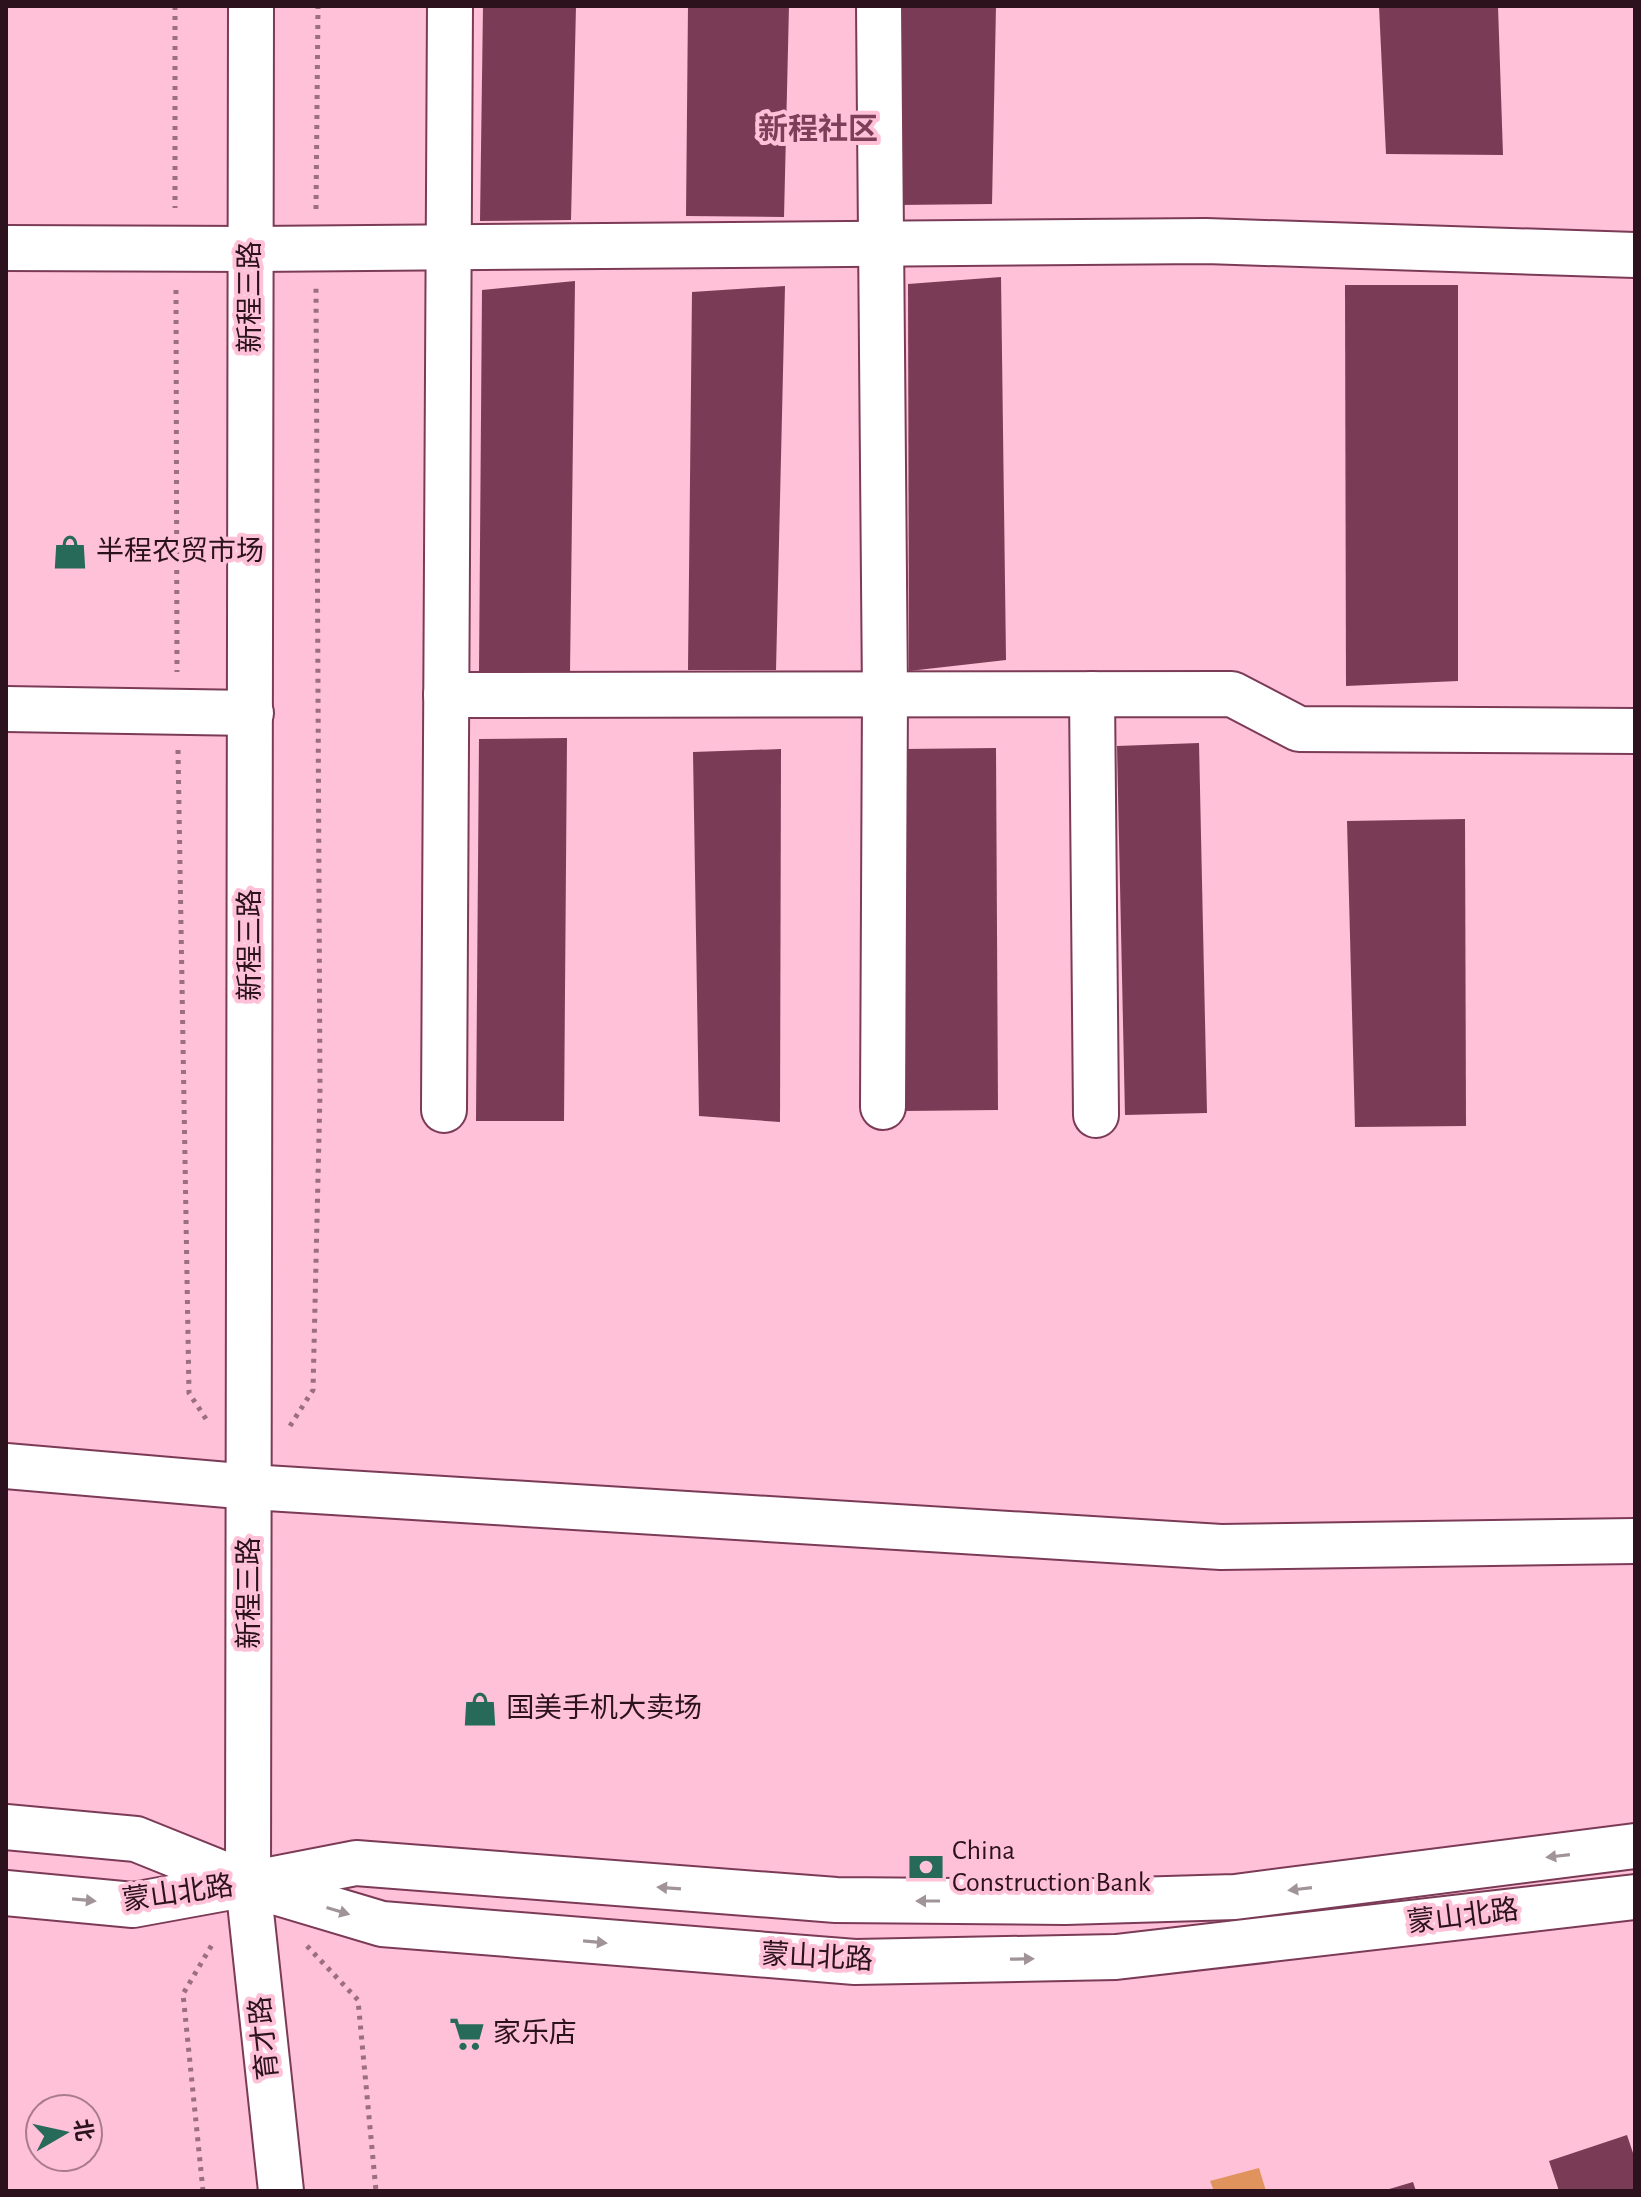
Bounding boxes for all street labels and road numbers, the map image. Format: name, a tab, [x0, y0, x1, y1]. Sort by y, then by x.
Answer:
street label: 新程三路	[235, 241, 265, 353]
street label: 新程三路	[235, 889, 265, 1001]
street label: 新程三路	[234, 1537, 264, 1649]
street label: 蒙山北路	[120, 1870, 235, 1916]
street label: 蒙山北路	[1405, 1894, 1520, 1938]
street label: 蒙山北路	[760, 1939, 874, 1975]
street label: 育才路	[245, 1995, 283, 2081]

